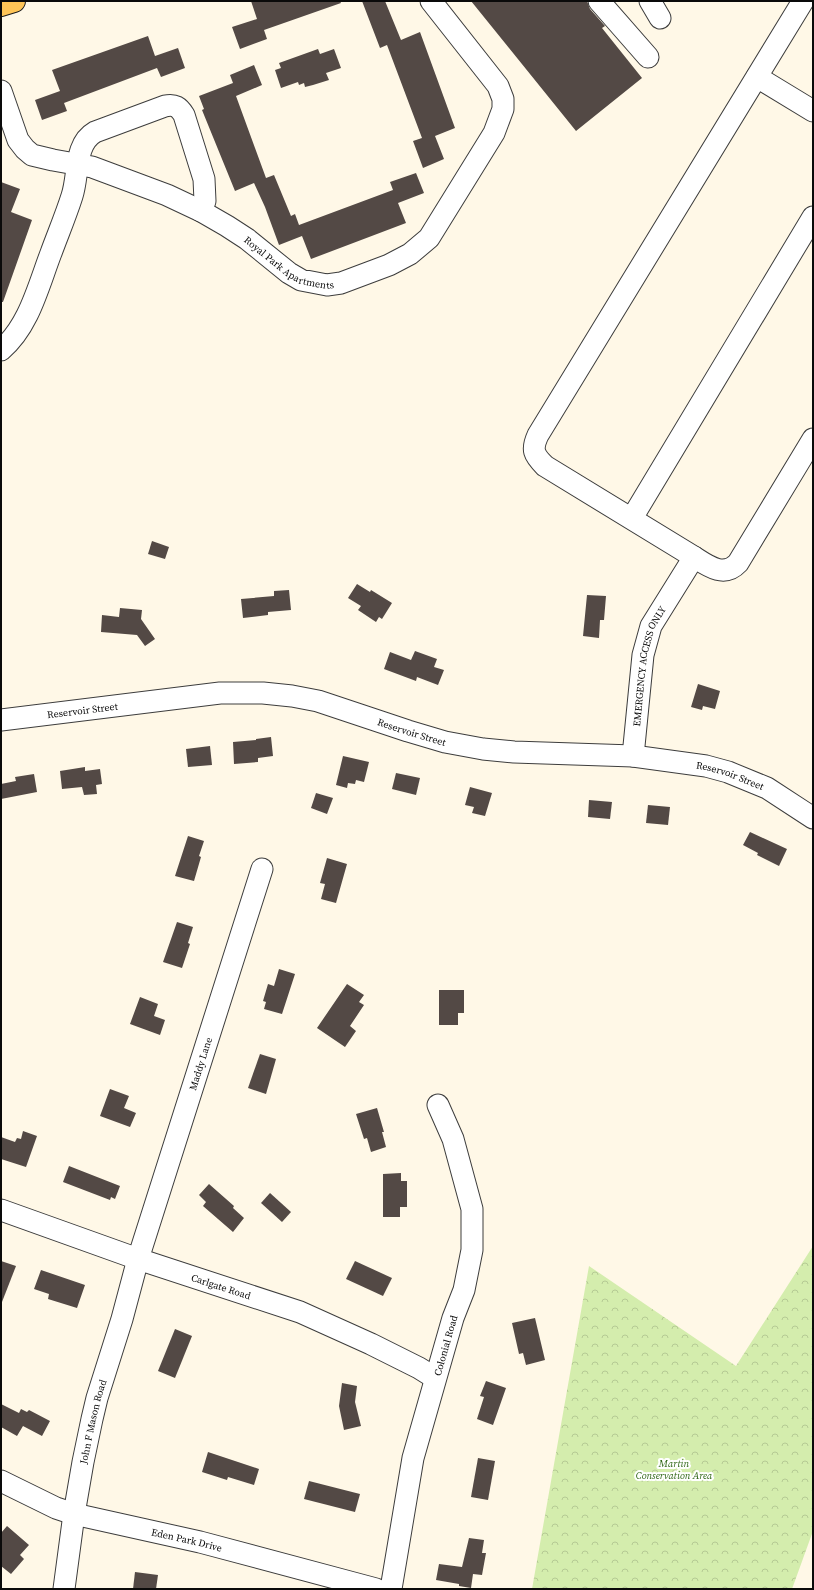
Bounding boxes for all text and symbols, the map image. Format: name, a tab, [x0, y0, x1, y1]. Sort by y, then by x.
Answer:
street label: Royal Park Apartments	[241, 233, 335, 292]
street label: EMERGENCY ACCESS ONLY	[630, 603, 669, 727]
street label: Reservoir Street	[46, 700, 119, 721]
street label: Reservoir Street	[376, 715, 448, 749]
street label: Reservoir Street	[695, 759, 767, 793]
street label: Maddy Lane	[186, 1036, 215, 1092]
street label: Carlgate Road	[190, 1271, 253, 1303]
street label: Colonial Road	[431, 1313, 461, 1377]
street label: John F Mason Road	[77, 1378, 110, 1466]
park label: Martin Conservation Area	[636, 1457, 713, 1482]
street label: Eden Park Drive	[150, 1525, 224, 1555]

